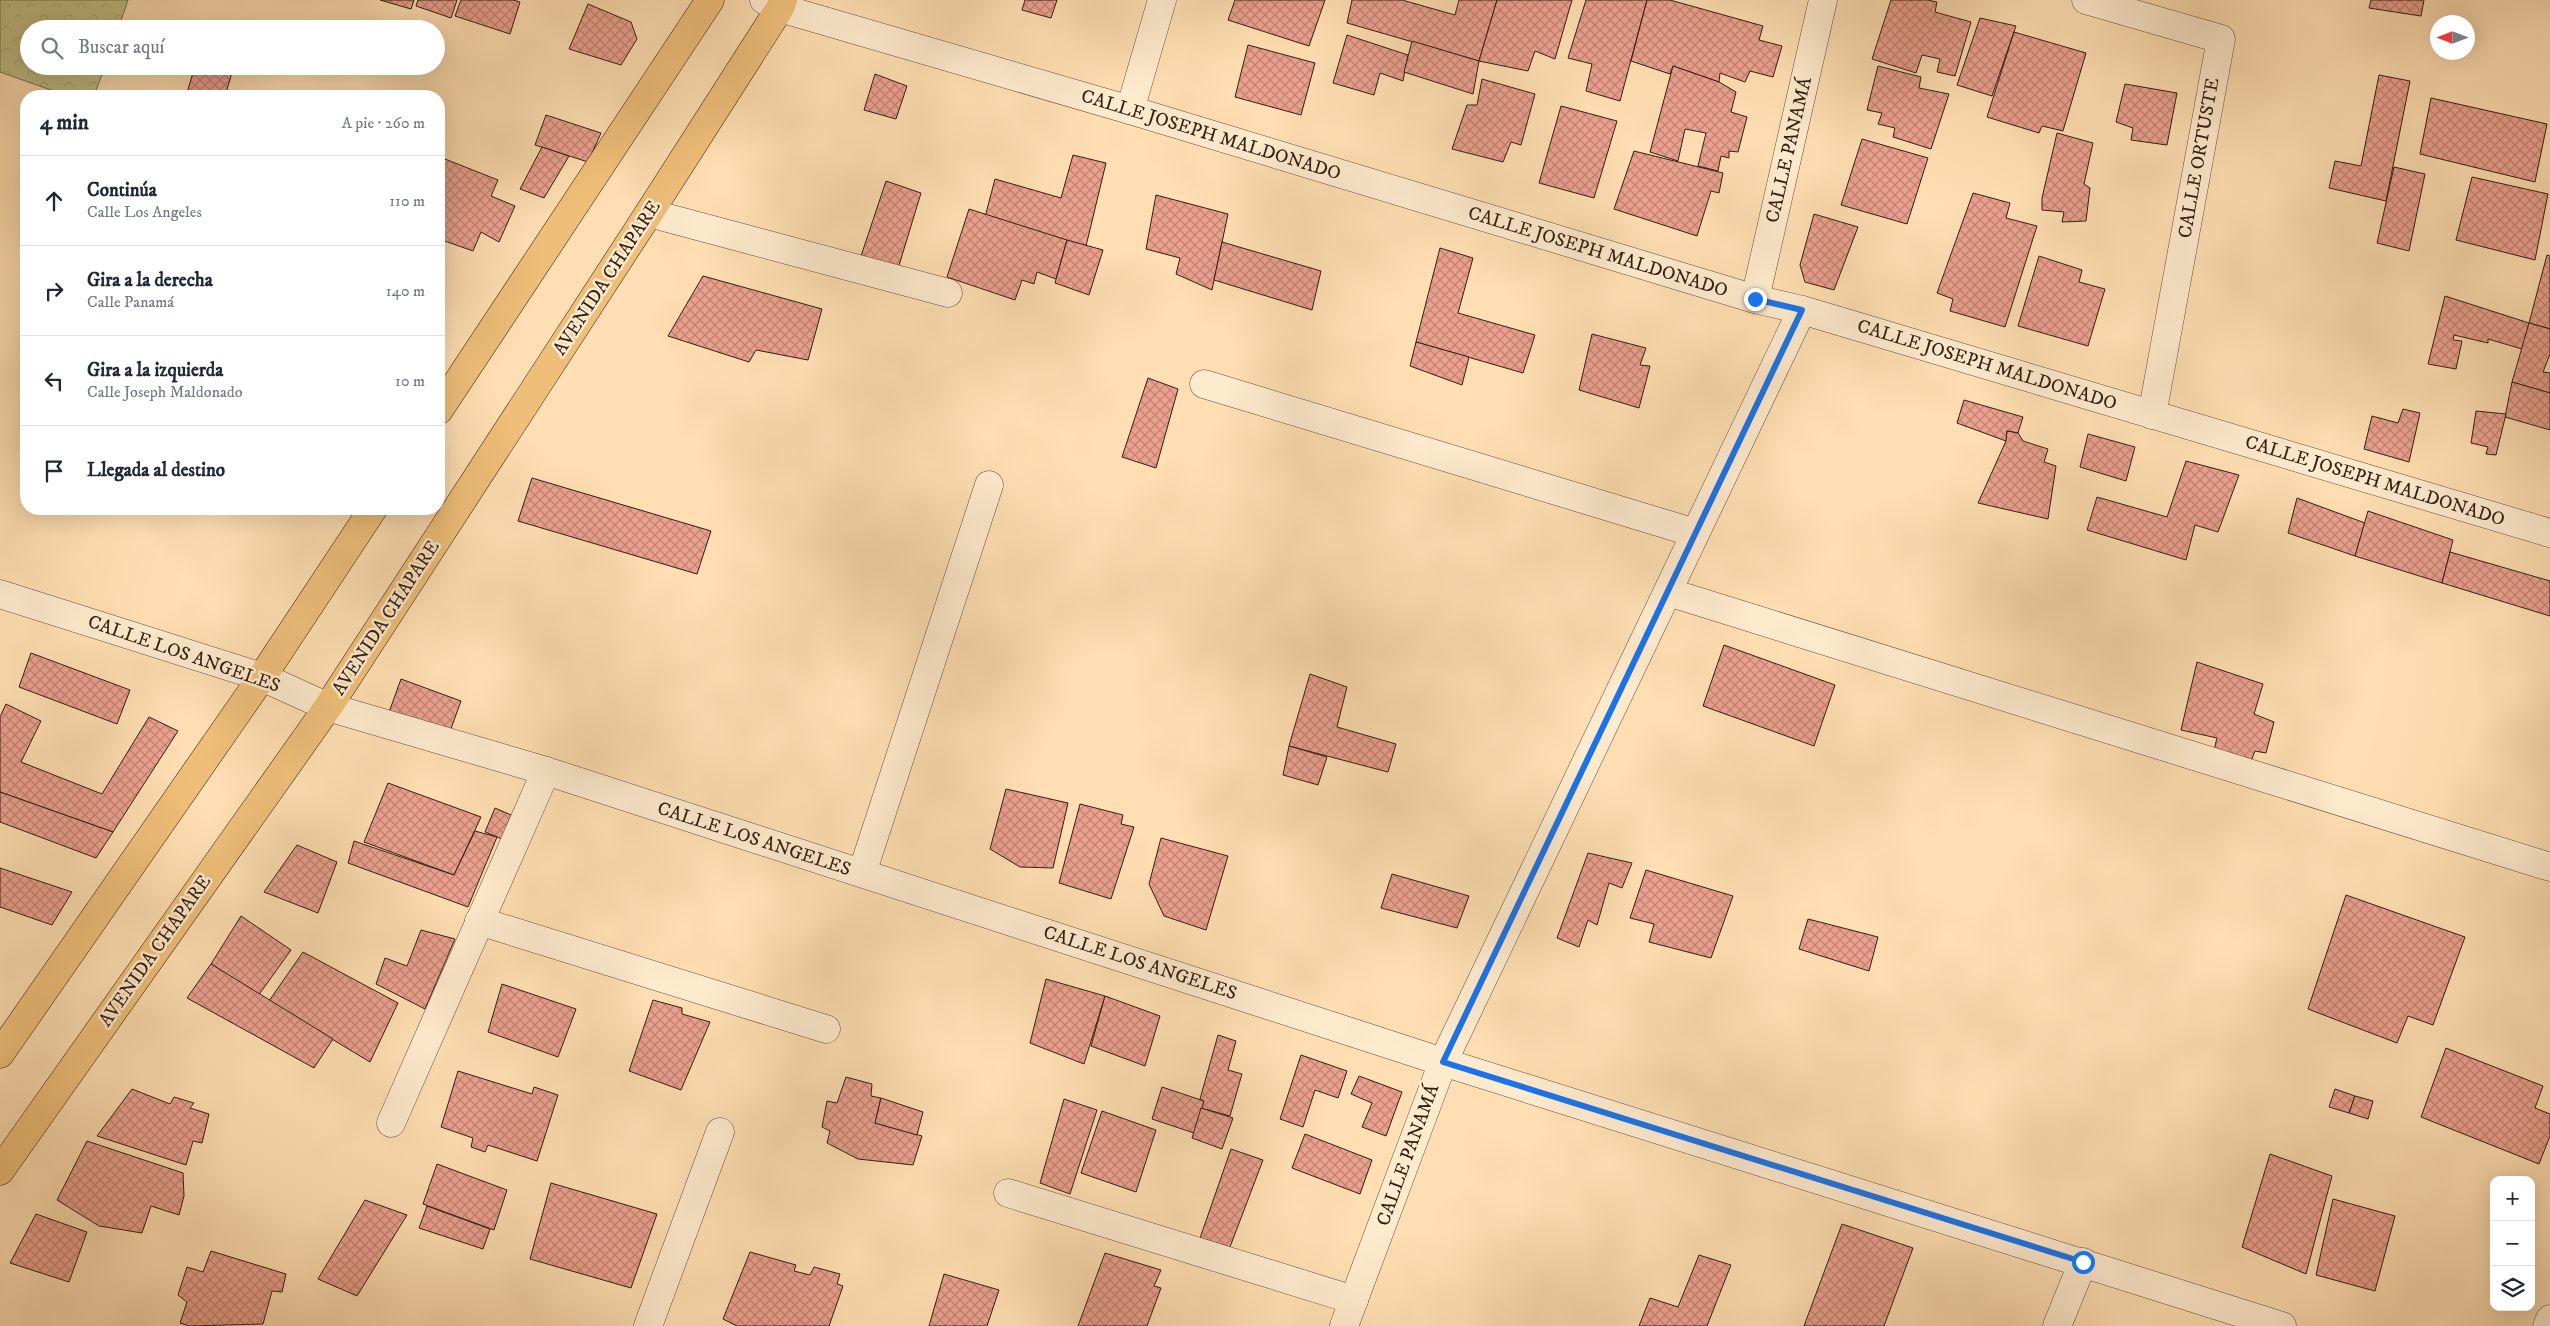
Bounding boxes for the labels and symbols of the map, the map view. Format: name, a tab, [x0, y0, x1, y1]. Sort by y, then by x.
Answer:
north arrow	[2430, 15, 2475, 60]
street label: CALLE PANAMÁ	[1759, 73, 1817, 225]
street label: CALLE ORTUSTE	[2174, 76, 2224, 240]
street label: CALLE JOSEPH MALDONADO	[1078, 84, 1344, 186]
street label: AVENIDA CHAPARE	[548, 196, 666, 360]
street label: CALLE JOSEPH MALDONADO	[1465, 201, 1731, 303]
route end	[1744, 288, 1767, 311]
street label: CALLE JOSEPH MALDONADO	[1854, 314, 2120, 416]
street label: CALLE JOSEPH MALDONADO	[2242, 430, 2508, 532]
street label: AVENIDA CHAPARE	[327, 536, 445, 700]
street label: CALLE LOS ANGELES	[85, 610, 283, 698]
street label: CALLE LOS ANGELES	[654, 797, 854, 881]
street label: AVENIDA CHAPARE	[94, 871, 216, 1031]
street label: CALLE LOS ANGELES	[1040, 921, 1240, 1005]
street label: CALLE PANAMÁ	[1370, 1080, 1445, 1229]
route start	[2072, 1251, 2095, 1274]

